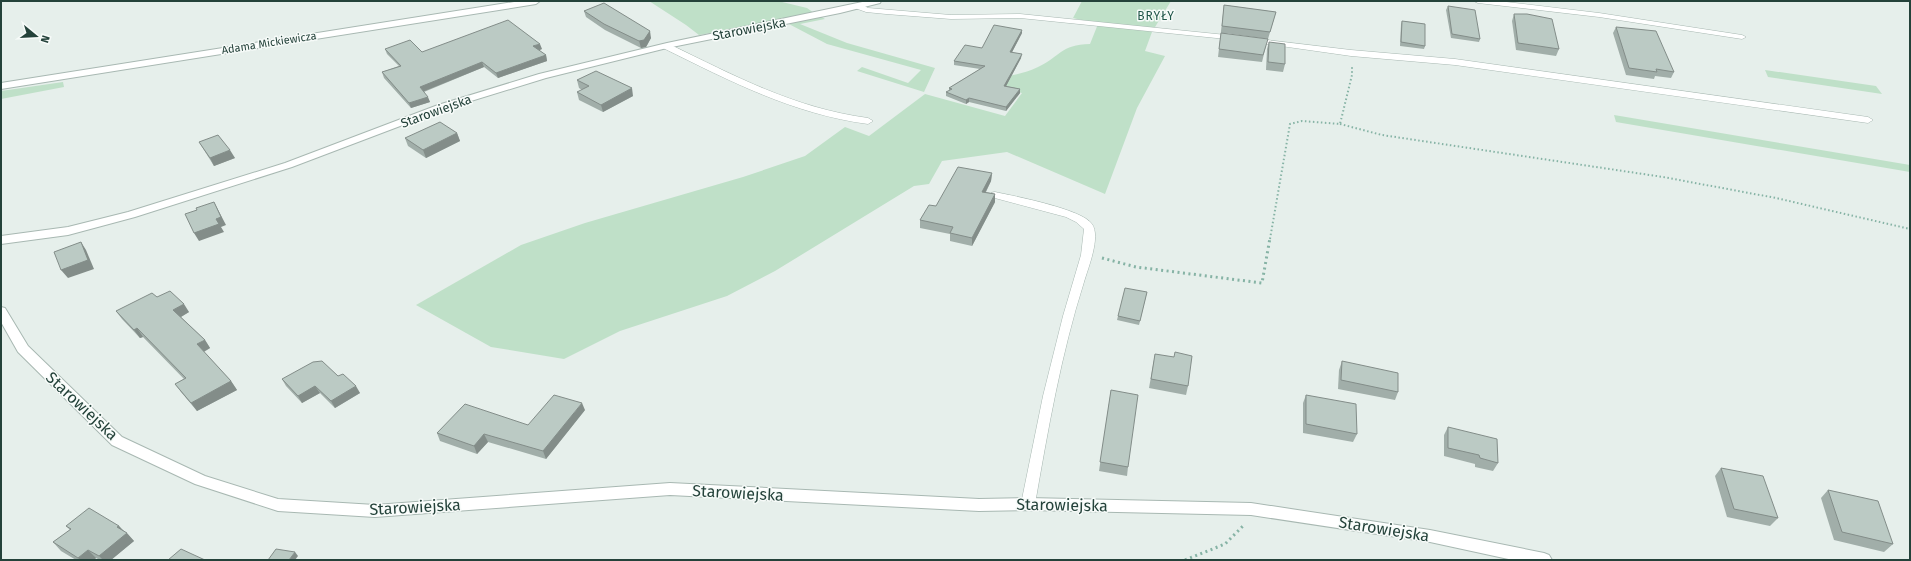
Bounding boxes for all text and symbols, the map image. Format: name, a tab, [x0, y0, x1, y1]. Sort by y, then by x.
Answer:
district label: BRYŁY	[1137, 9, 1175, 23]
street label: Starowiejska	[711, 15, 787, 43]
north arrow	[16, 16, 56, 56]
street label: Adama Mickiewicza	[221, 29, 317, 57]
text: N	[38, 33, 52, 44]
street label: Starowiejska	[399, 91, 473, 131]
street label: Starowiejska	[42, 368, 122, 444]
street label: Starowiejska	[692, 481, 784, 505]
street label: Starowiejska	[369, 495, 461, 519]
street label: Starowiejska	[1016, 495, 1108, 515]
street label: Starowiejska	[1337, 512, 1431, 546]

